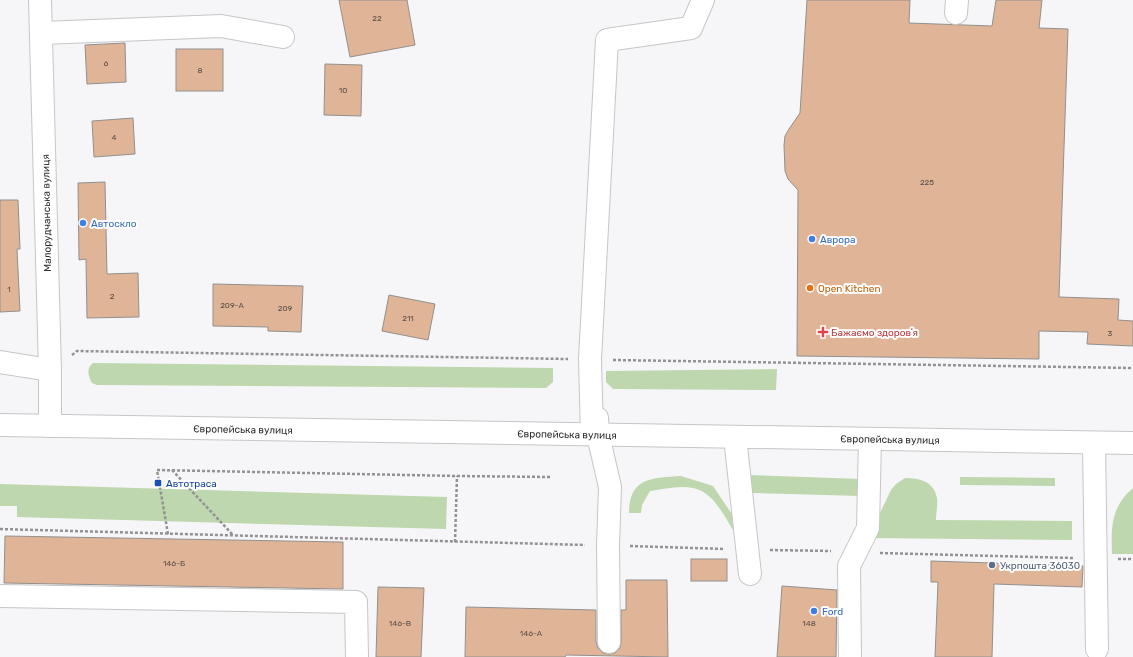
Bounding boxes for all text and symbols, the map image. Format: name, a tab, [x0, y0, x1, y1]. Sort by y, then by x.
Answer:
house number: 22	[372, 14, 382, 23]
house number: 6	[104, 59, 109, 68]
house number: 8	[197, 66, 203, 75]
house number: 10	[339, 86, 347, 95]
house number: 4	[112, 133, 117, 142]
street label: Малорудчанська вулиця	[40, 154, 54, 272]
house number: 225	[920, 178, 934, 187]
marker: Автоскло	[78, 218, 88, 228]
place label: Автоскло	[91, 218, 137, 230]
marker: Аврора	[807, 234, 817, 244]
place label: Аврора	[820, 234, 856, 246]
marker: Open Kitchen	[805, 283, 815, 293]
place label: Open Kitchen	[818, 283, 880, 295]
house number: 1	[7, 285, 11, 294]
house number: 2	[110, 292, 115, 301]
house number: 209-А	[220, 301, 244, 310]
house number: 209	[278, 304, 293, 313]
house number: 211	[402, 314, 414, 323]
marker: Бажаємо здоровʼя	[818, 327, 828, 337]
place label: Бажаємо здоровʼя	[831, 327, 918, 339]
house number: 3	[1108, 329, 1113, 338]
street label: Європейська вулиця	[193, 423, 293, 437]
street label: Європейська вулиця	[517, 428, 617, 442]
street label: Європейська вулиця	[840, 433, 940, 447]
marker: Автотраса	[153, 478, 163, 488]
place label: Автотраса	[166, 478, 217, 490]
house number: 146-Б	[163, 559, 185, 568]
marker: Укрпошта 36030	[987, 560, 997, 570]
place label: Укрпошта 36030	[1000, 560, 1080, 572]
marker: Ford	[809, 606, 819, 616]
place label: Ford	[822, 606, 843, 618]
house number: 146-В	[389, 619, 411, 628]
house number: 148	[802, 619, 816, 628]
house number: 146-А	[520, 629, 543, 638]

